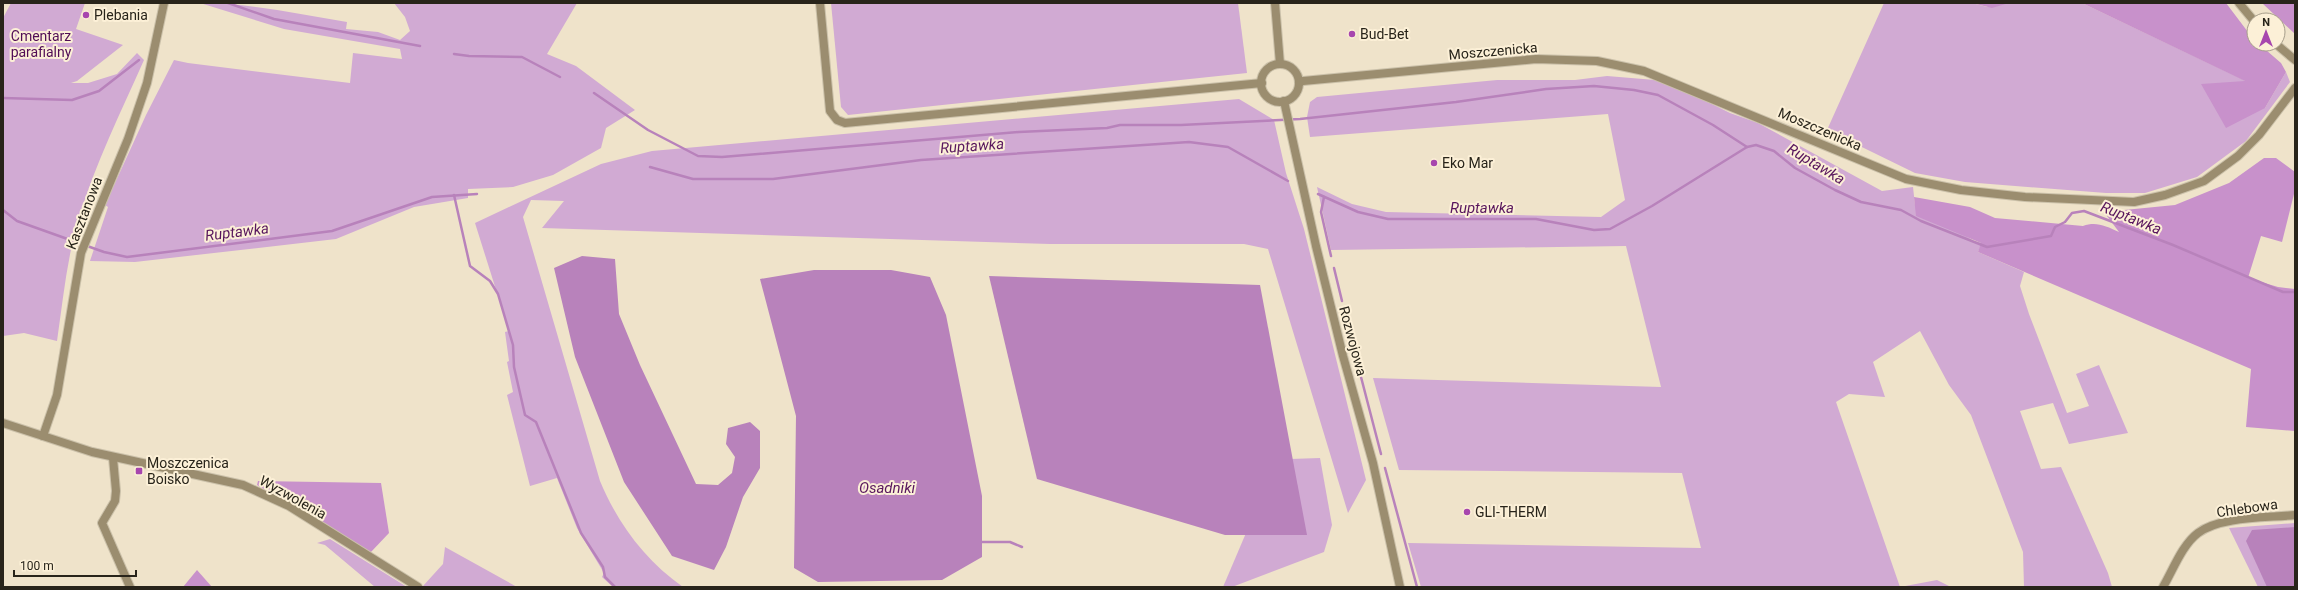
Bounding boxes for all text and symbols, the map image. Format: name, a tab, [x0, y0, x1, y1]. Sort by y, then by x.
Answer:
place label: Plebania	[94, 7, 148, 23]
marker: Plebania	[81, 10, 91, 20]
north arrow	[2246, 12, 2286, 52]
text: N	[2262, 16, 2270, 29]
place label: Bud-Bet	[1360, 26, 1409, 42]
park label: Cmentarz parafialny	[11, 28, 72, 60]
marker: Bud-Bet	[1347, 29, 1357, 39]
street label: Moszczenicka	[1448, 39, 1538, 63]
street label: Moszczenicka	[1776, 104, 1864, 154]
water label: Ruptawka	[939, 135, 1005, 157]
water label: Ruptawka	[1784, 140, 1848, 188]
place label: Eko Mar	[1442, 155, 1493, 171]
marker: Eko Mar	[1429, 158, 1439, 168]
street label: Kasztanowa	[63, 174, 105, 252]
water label: Ruptawka	[2098, 198, 2164, 238]
water label: Ruptawka	[1450, 199, 1514, 217]
water label: Ruptawka	[204, 219, 270, 245]
street label: Rozwojowa	[1336, 304, 1370, 378]
place label: Moszczenica Boisko	[147, 455, 229, 487]
marker: Moszczenica Boisko	[134, 466, 144, 476]
street label: Wyzwolenia	[257, 472, 329, 522]
water label: Osadniki	[859, 479, 916, 497]
street label: Chlebowa	[2215, 496, 2279, 520]
place label: GLI-THERM	[1475, 504, 1547, 520]
marker: GLI-THERM	[1462, 507, 1472, 517]
scale bar	[14, 552, 136, 578]
text: 100 m	[20, 559, 54, 573]

